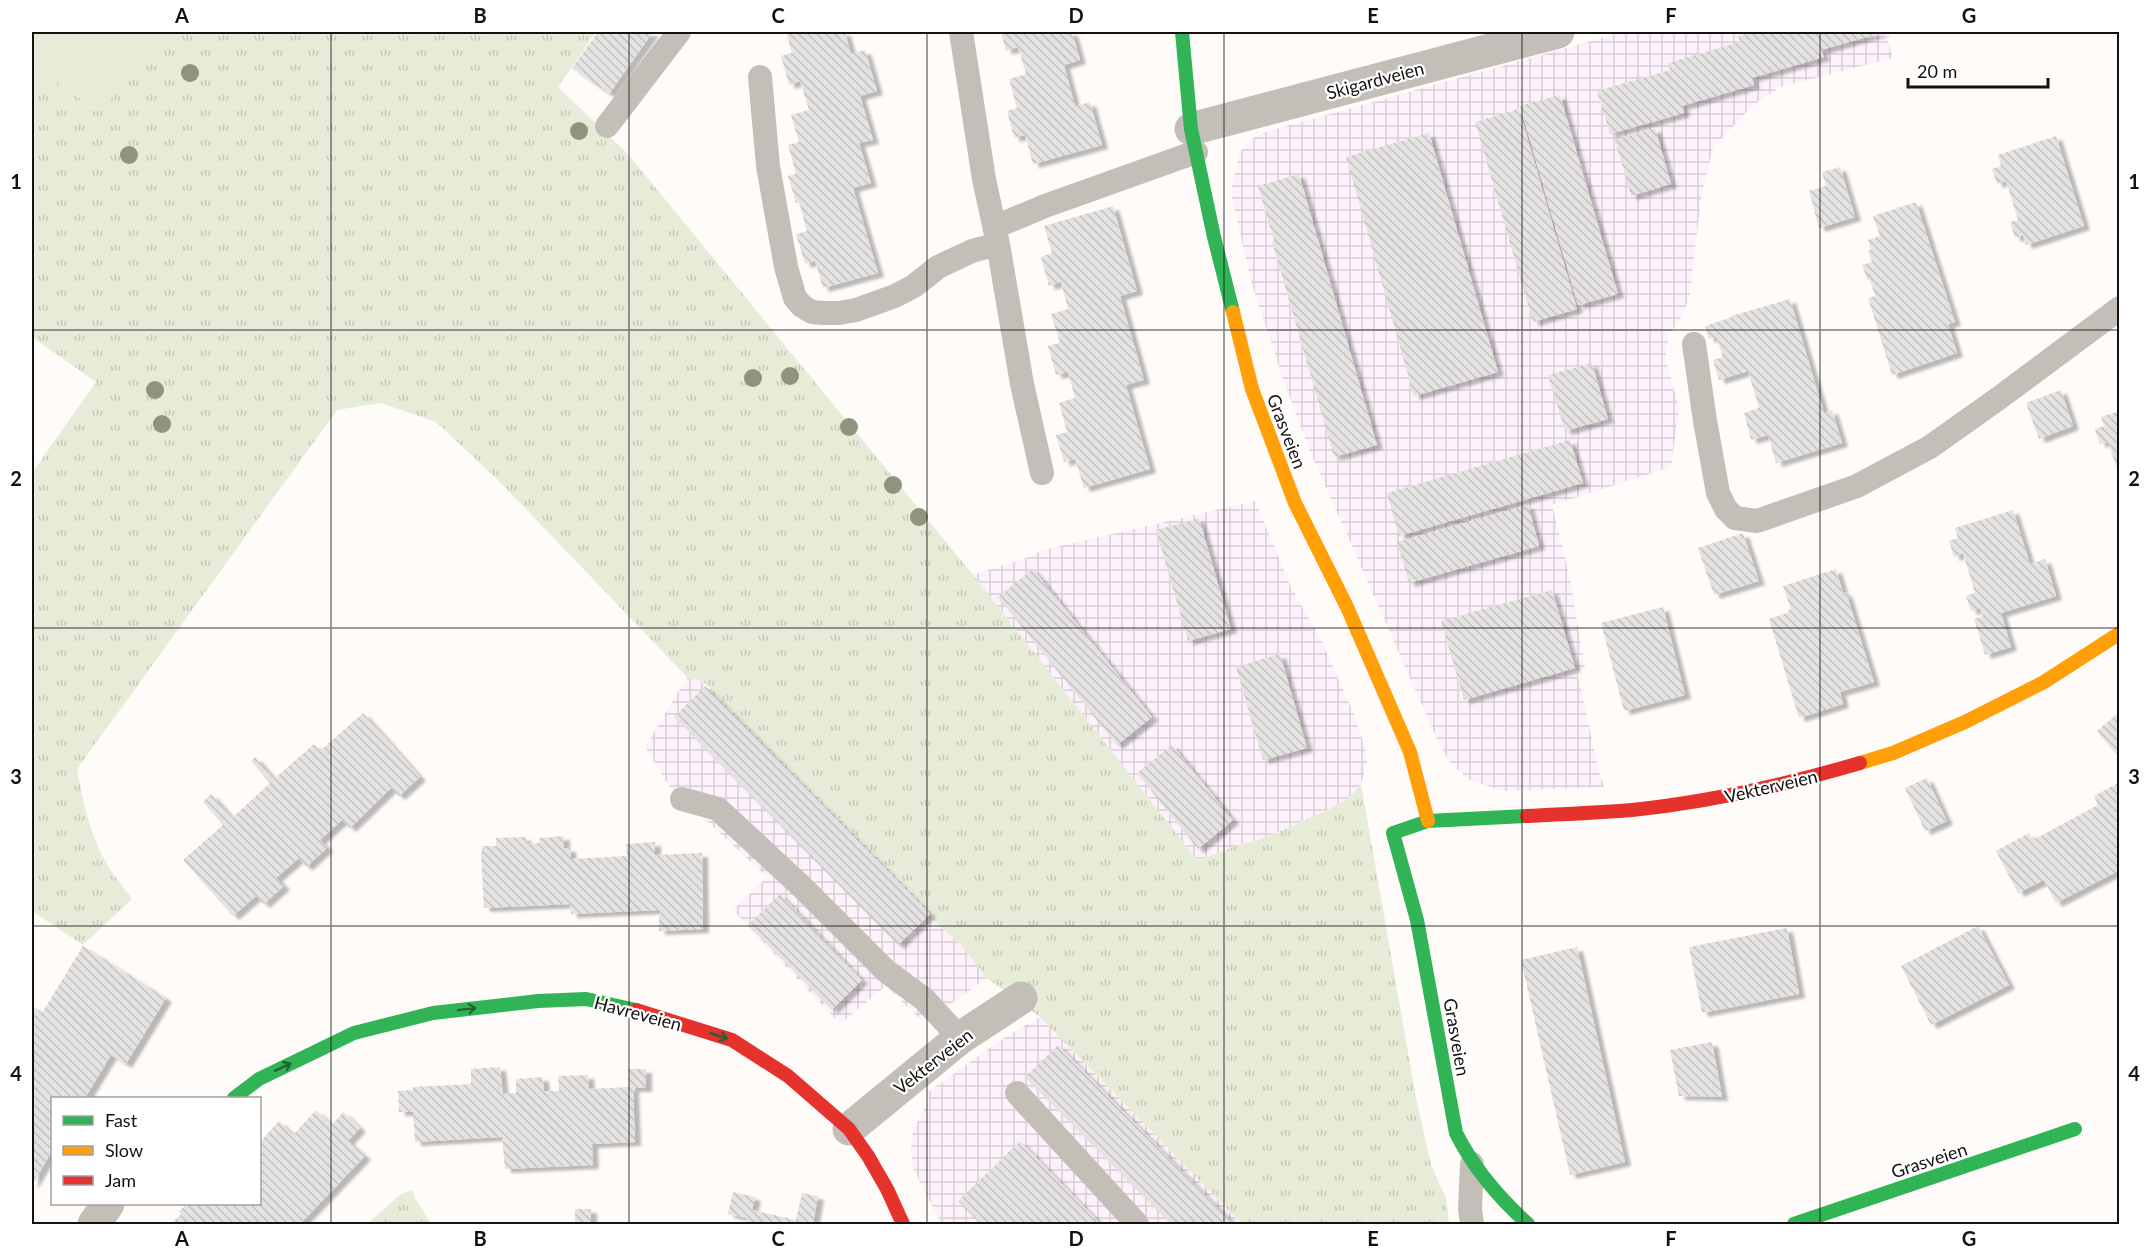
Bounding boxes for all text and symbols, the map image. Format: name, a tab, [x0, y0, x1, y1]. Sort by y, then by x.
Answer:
text: A	[174, 3, 189, 27]
text: B	[473, 3, 487, 27]
text: C	[771, 3, 785, 27]
text: D	[1068, 3, 1084, 27]
text: E	[1367, 3, 1379, 27]
text: F	[1665, 3, 1677, 27]
text: G	[1962, 3, 1976, 27]
scale bar	[1908, 51, 2048, 89]
street label: Skigardveien	[1324, 56, 1426, 104]
text: 20 m	[1917, 60, 1957, 82]
text: 1	[10, 169, 22, 193]
text: 1	[2128, 169, 2140, 193]
street label: Grasveien	[1263, 390, 1311, 472]
text: 2	[10, 466, 22, 490]
text: 2	[2128, 466, 2140, 490]
text: 3	[10, 764, 22, 788]
text: 3	[2128, 764, 2140, 788]
street label: Vekterveien	[1723, 765, 1819, 807]
street label: Havreveien	[592, 991, 684, 1035]
street label: Grasveien	[1439, 996, 1475, 1078]
one-way arrow	[457, 1003, 477, 1014]
street label: Vekterveien	[889, 1023, 977, 1099]
one-way arrow	[709, 1031, 728, 1042]
text: 4	[10, 1061, 22, 1085]
one-way arrow	[273, 1061, 291, 1073]
text: 4	[2128, 1061, 2140, 1085]
legend	[51, 1097, 261, 1205]
text: Fast	[105, 1109, 138, 1131]
street label: Grasveien	[1888, 1137, 1970, 1183]
text: Slow	[105, 1139, 143, 1161]
text: Jam	[105, 1169, 136, 1191]
text: A	[174, 1226, 189, 1250]
text: B	[473, 1226, 487, 1250]
text: C	[771, 1226, 785, 1250]
text: D	[1068, 1226, 1084, 1250]
text: E	[1367, 1226, 1379, 1250]
text: F	[1665, 1226, 1677, 1250]
text: G	[1962, 1226, 1976, 1250]

